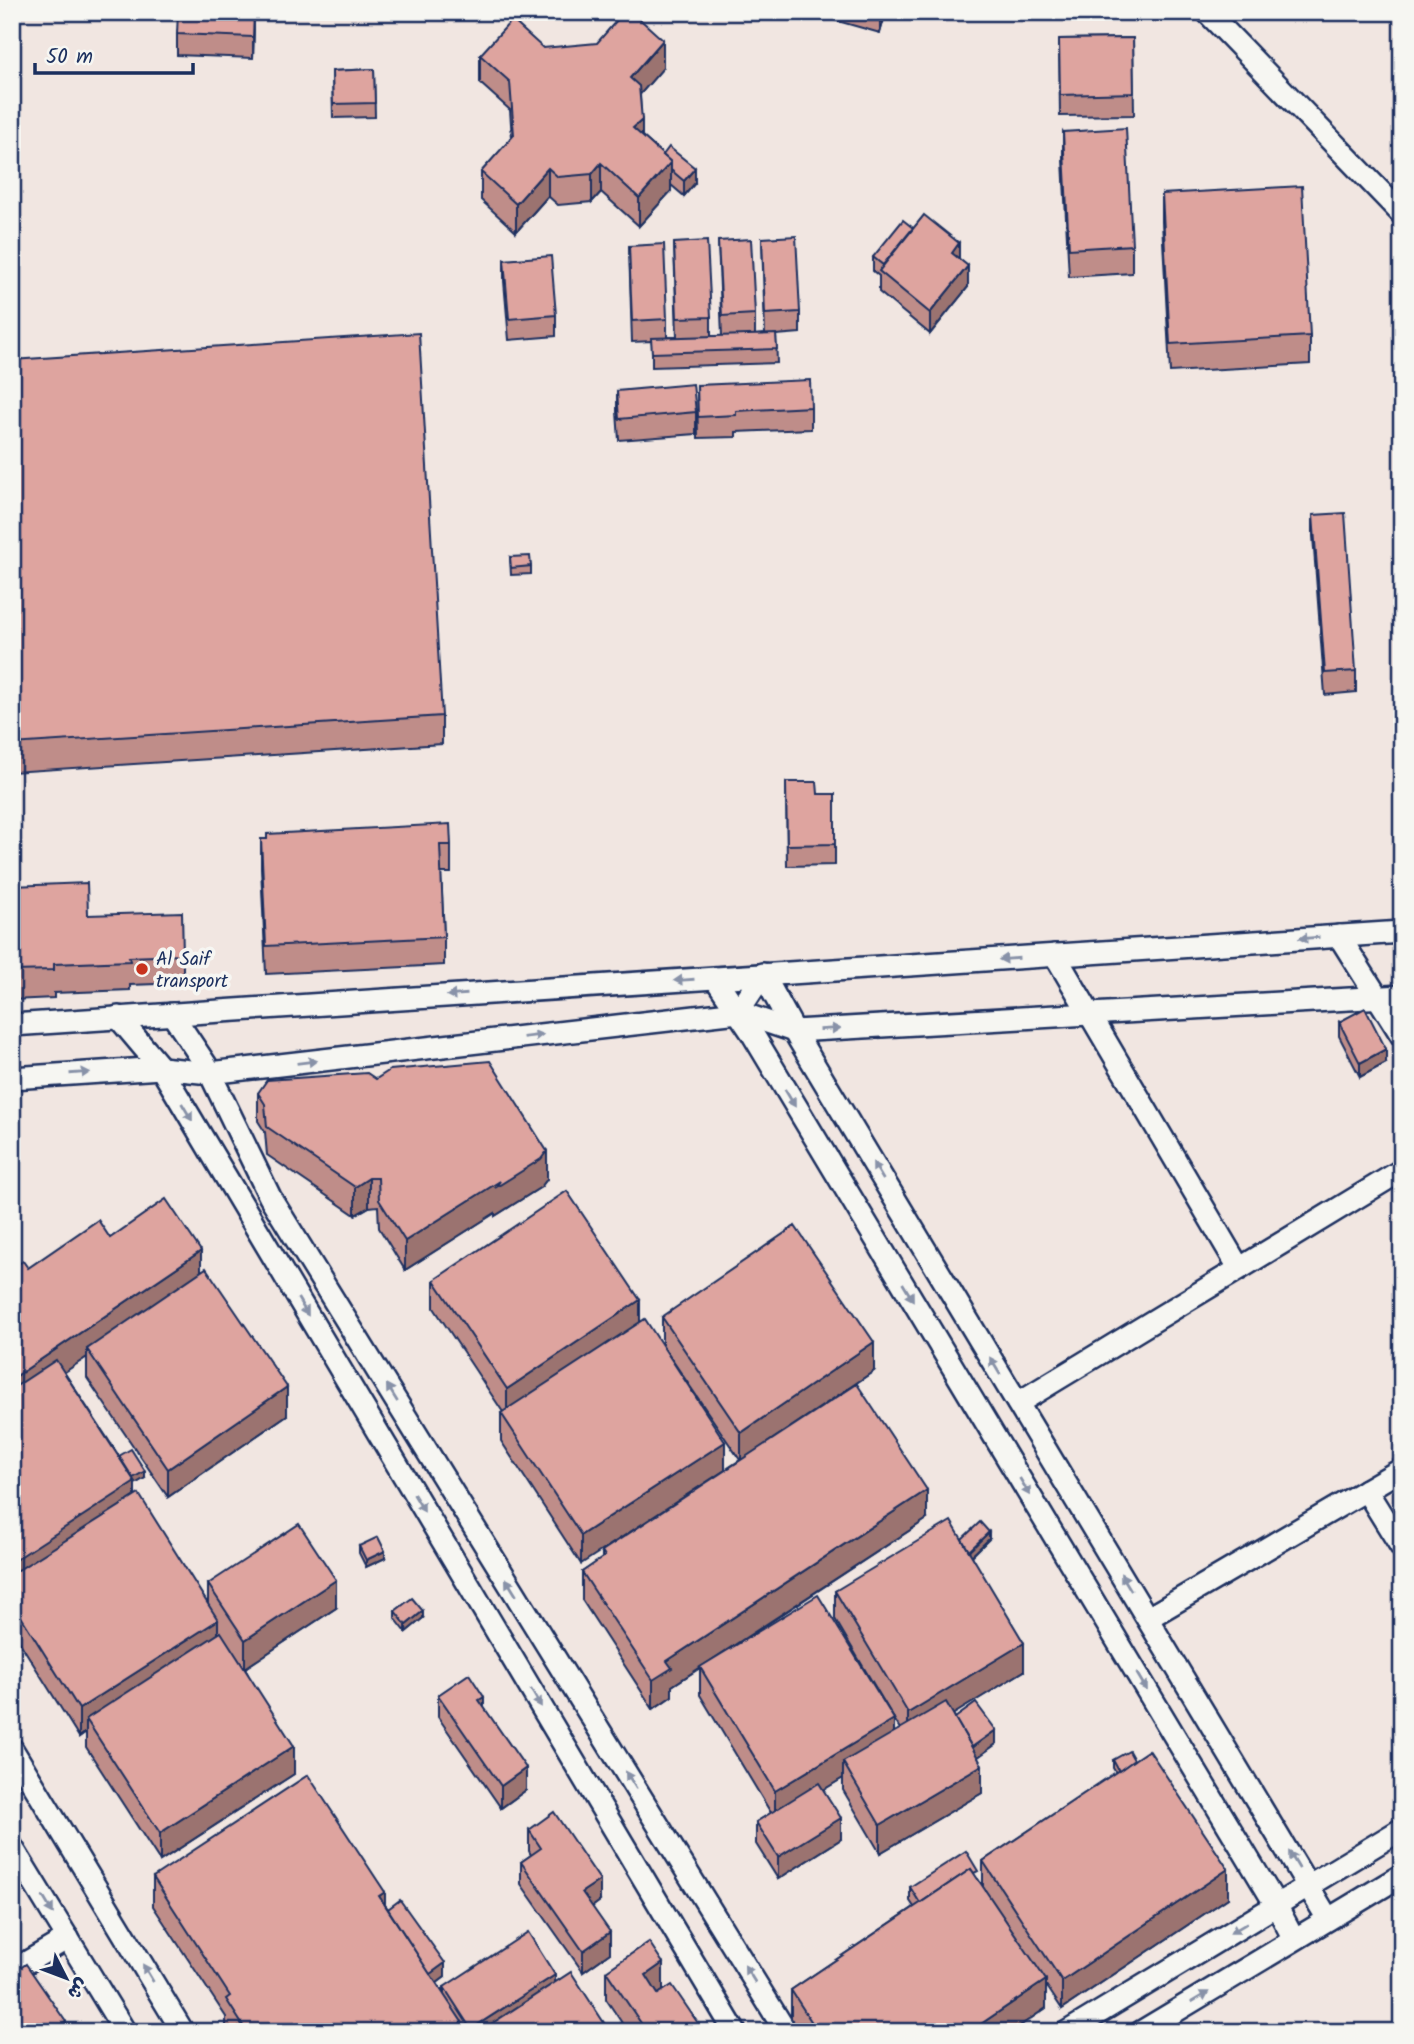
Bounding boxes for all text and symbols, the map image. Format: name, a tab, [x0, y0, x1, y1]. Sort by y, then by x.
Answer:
scale bar	[35, 32, 192, 76]
text: 50 m	[46, 41, 93, 74]
one-way arrow	[1298, 933, 1320, 944]
place label: Al Saif transport	[156, 945, 229, 997]
one-way arrow	[998, 953, 1020, 964]
marker: Al Saif transport	[134, 961, 150, 977]
one-way arrow	[673, 974, 695, 985]
one-way arrow	[446, 989, 468, 1000]
one-way arrow	[819, 1023, 841, 1034]
one-way arrow	[522, 1030, 544, 1041]
one-way arrow	[296, 1056, 318, 1067]
one-way arrow	[70, 1068, 92, 1079]
one-way arrow	[784, 1088, 797, 1107]
one-way arrow	[180, 1102, 193, 1121]
one-way arrow	[872, 1161, 884, 1180]
one-way arrow	[901, 1283, 914, 1302]
one-way arrow	[297, 1298, 309, 1317]
one-way arrow	[989, 1356, 1002, 1375]
one-way arrow	[385, 1383, 398, 1403]
one-way arrow	[1019, 1478, 1031, 1497]
one-way arrow	[413, 1493, 426, 1512]
one-way arrow	[1119, 1572, 1132, 1591]
one-way arrow	[505, 1577, 518, 1596]
one-way arrow	[1136, 1673, 1149, 1692]
one-way arrow	[530, 1689, 542, 1708]
one-way arrow	[624, 1771, 637, 1790]
one-way arrow	[1288, 1851, 1300, 1870]
one-way arrow	[41, 1895, 54, 1914]
one-way arrow	[1229, 1922, 1248, 1934]
north arrow	[32, 1942, 102, 2012]
one-way arrow	[142, 1964, 154, 1983]
one-way arrow	[744, 1964, 757, 1983]
text: ش	[59, 1970, 95, 2006]
one-way arrow	[1190, 1990, 1209, 2003]

